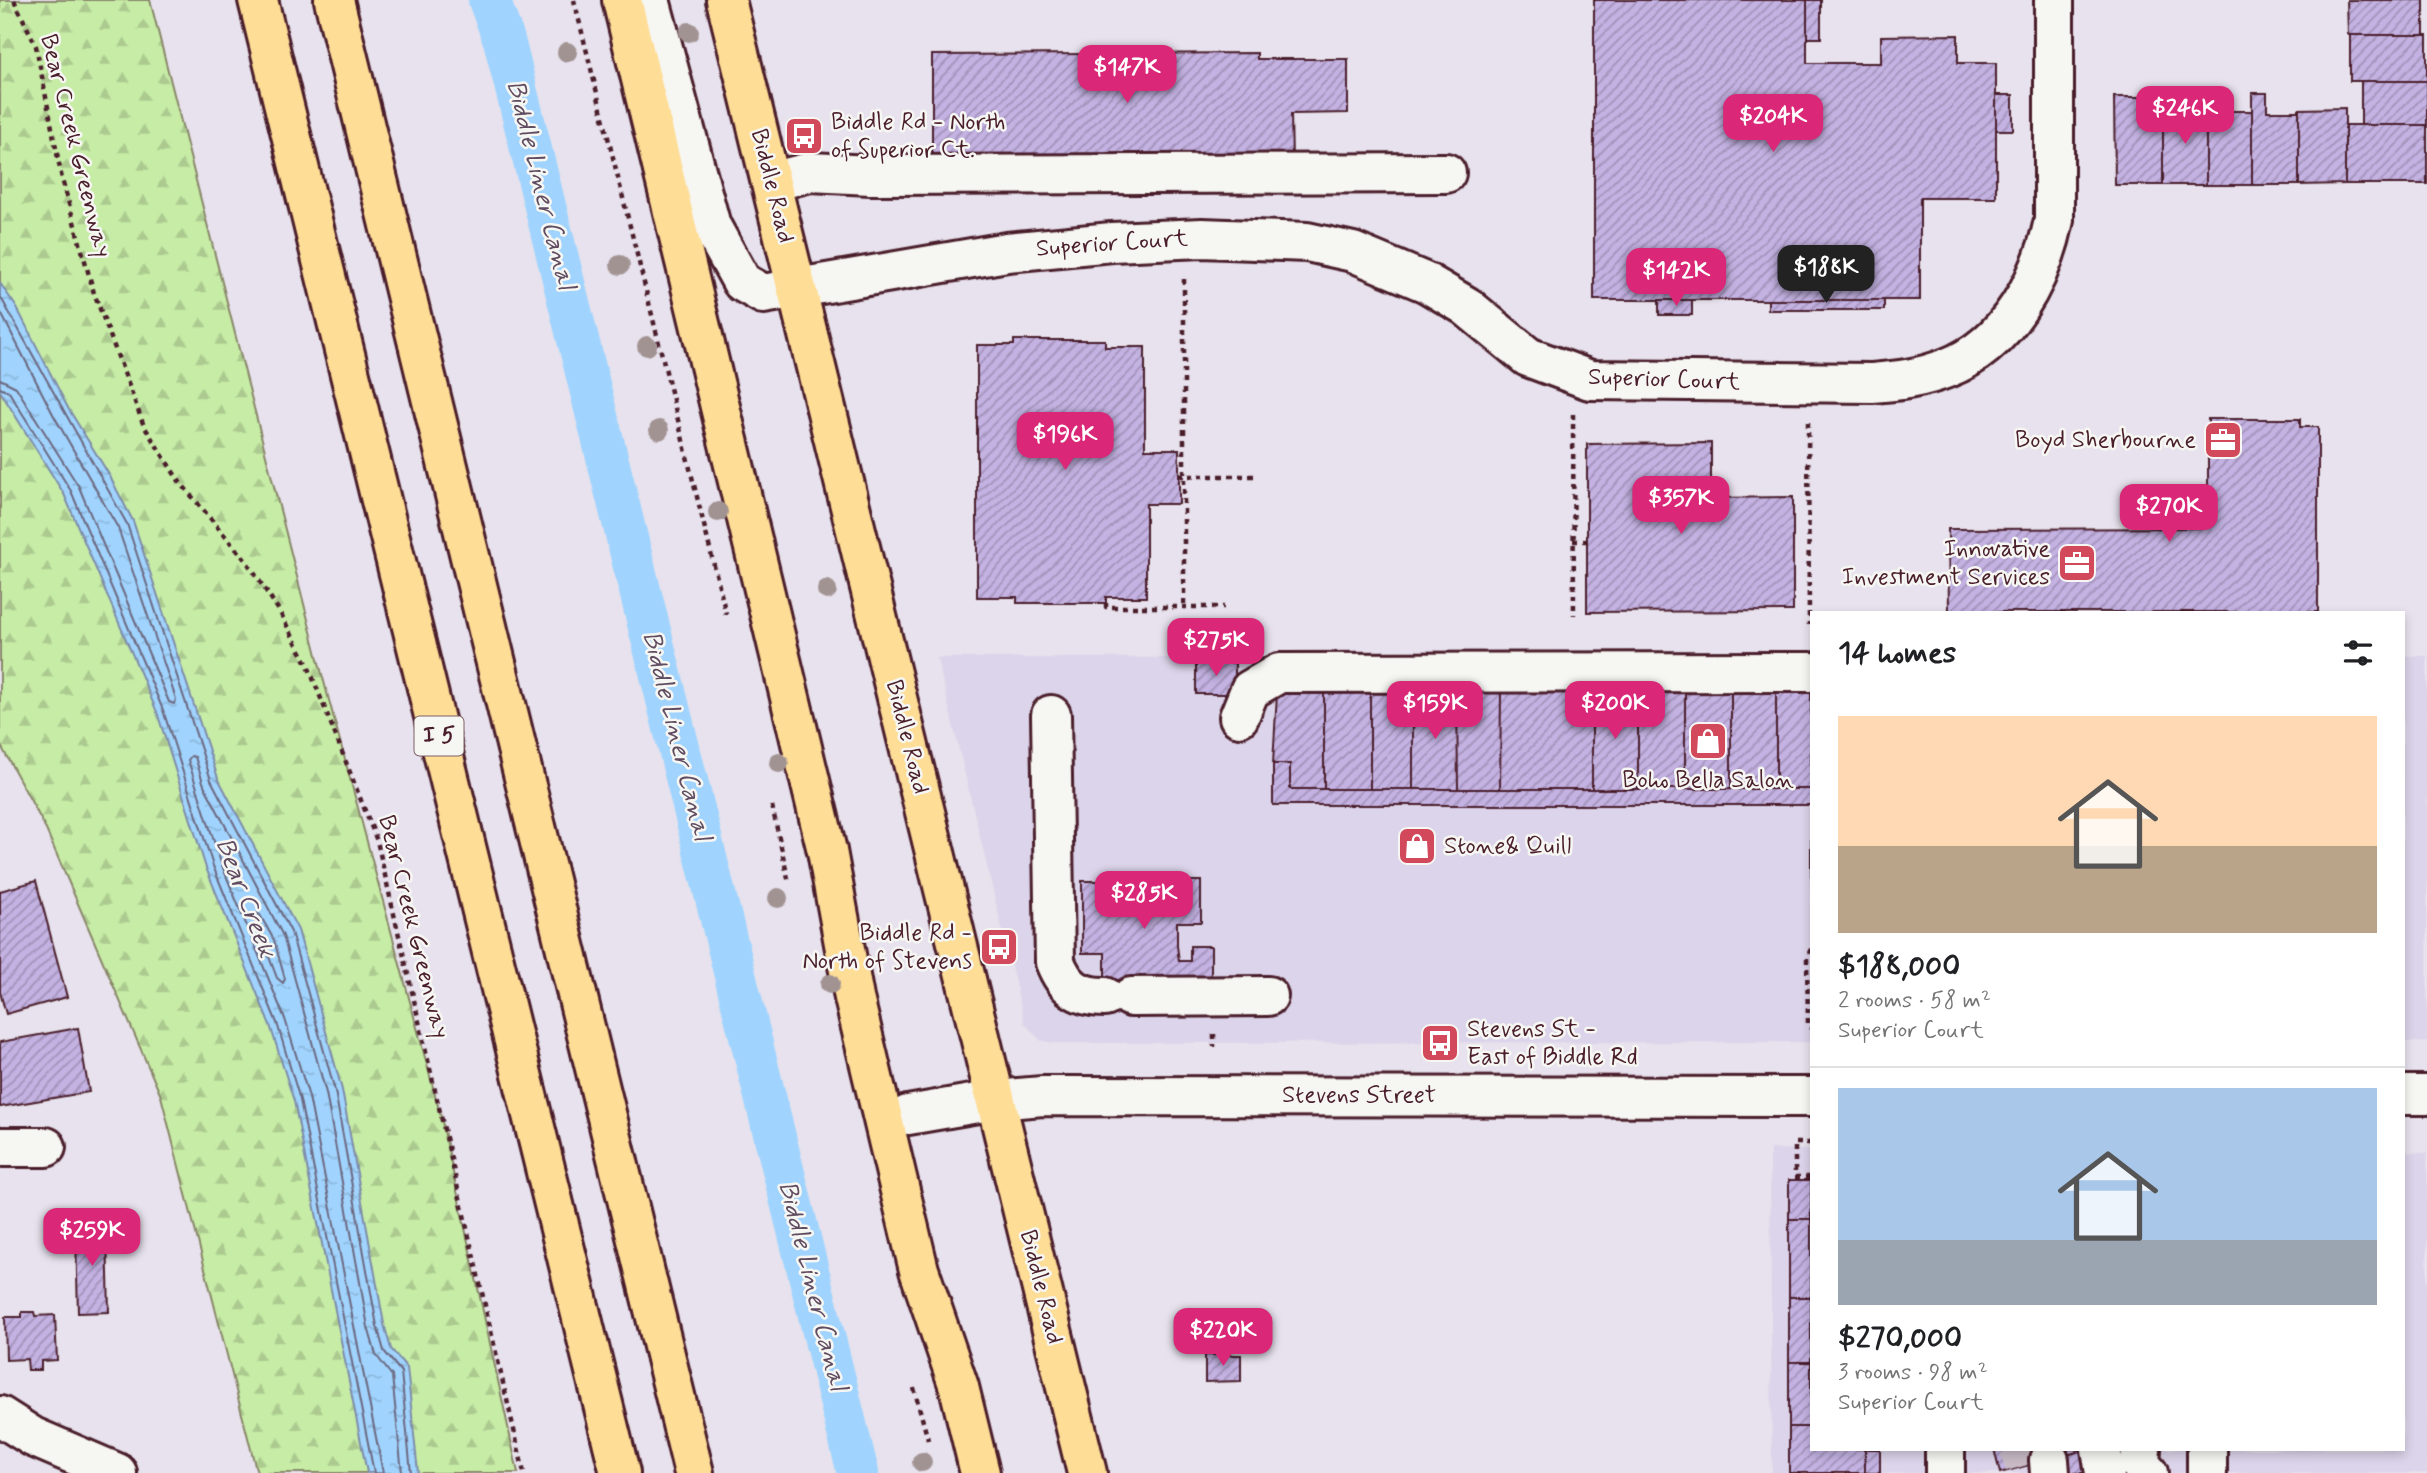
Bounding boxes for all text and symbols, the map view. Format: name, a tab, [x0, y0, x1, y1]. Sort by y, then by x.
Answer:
street label: Bear Creek Greenway	[32, 31, 118, 261]
pin: $147K	[1078, 46, 1176, 105]
text: $147K	[1094, 53, 1160, 83]
water label: Biddle Liner Canal	[498, 77, 583, 295]
pin: $246K	[2136, 86, 2234, 146]
pin: $204K	[1724, 94, 1822, 154]
text: $246K	[2152, 94, 2218, 124]
text: $204K	[1739, 102, 1807, 132]
place label: Biddle Rd - North of Superior Ct.	[831, 107, 1006, 166]
bus stop icon: Biddle Rd - North of Superior Ct.	[783, 115, 825, 157]
street label: Biddle Road	[743, 126, 801, 246]
street label: Superior Court	[1035, 223, 1189, 265]
pin: $188K	[1777, 246, 1875, 305]
pin: $142K	[1627, 248, 1725, 308]
text: $188K	[1793, 253, 1859, 283]
text: $142K	[1642, 256, 1710, 286]
street label: Superior Court	[1587, 362, 1741, 398]
pin: $196K	[1016, 412, 1114, 472]
office icon: Boyd Sherbourne	[2202, 419, 2244, 461]
text: $196K	[1033, 420, 1097, 450]
place label: Boyd Sherbourne	[2015, 425, 2196, 456]
pin: $357K	[1632, 476, 1730, 536]
text: $357K	[1648, 484, 1714, 514]
pin: $270K	[2120, 484, 2218, 544]
text: $270K	[2136, 492, 2202, 522]
place label: Innovative Investment Services	[1842, 534, 2050, 593]
office icon: Innovative Investment Services	[2056, 542, 2098, 584]
pin: $275K	[1167, 618, 1265, 678]
text: $275K	[1183, 626, 1249, 656]
water label: Biddle Liner Canal	[634, 628, 719, 846]
text: 14 homes	[1838, 634, 1956, 673]
icon: filters	[2339, 634, 2377, 672]
street label: Biddle Road	[878, 677, 936, 797]
pin: $159K	[1386, 682, 1484, 741]
pin: $200K	[1566, 682, 1664, 741]
text: $159K	[1403, 689, 1467, 719]
text: $200K	[1581, 689, 1649, 719]
road number: I 5	[414, 716, 464, 756]
shop icon: Boho Bella Salon	[1687, 720, 1729, 762]
icon: home	[2045, 761, 2171, 887]
place label: Boho Bella Salon	[1622, 765, 1794, 796]
street label: Bear Creek Greenway	[370, 812, 456, 1042]
shop icon: Stone& Quill	[1396, 825, 1438, 867]
place label: Stone& Quill	[1444, 831, 1571, 862]
water label: Bear Creek	[207, 833, 284, 964]
pin: $285K	[1095, 872, 1193, 931]
text: $285K	[1111, 879, 1177, 909]
place label: Biddle Rd - North of Stevens	[803, 918, 972, 977]
bus stop icon: Biddle Rd - North of Stevens	[978, 926, 1020, 968]
text: $188,000	[1838, 947, 1960, 986]
text: 2 rooms · 58 m²	[1838, 986, 1991, 1016]
place label: Stevens St - East of Biddle Rd	[1467, 1014, 1638, 1073]
text: Superior Court	[1838, 1016, 1984, 1046]
bus stop icon: Stevens St - East of Biddle Rd	[1419, 1022, 1461, 1064]
street label: Stevens Street	[1282, 1080, 1436, 1111]
icon: home	[2045, 1133, 2171, 1259]
water label: Biddle Liner Canal	[770, 1178, 855, 1396]
pin: $259K	[43, 1208, 141, 1268]
text: $259K	[59, 1216, 125, 1246]
street label: Biddle Road	[1012, 1227, 1070, 1347]
pin: $220K	[1174, 1308, 1272, 1368]
text: $220K	[1190, 1316, 1257, 1346]
text: $270,000	[1838, 1319, 1962, 1358]
text: 3 rooms · 98 m²	[1838, 1358, 1988, 1388]
text: Superior Court	[1838, 1388, 1984, 1418]

